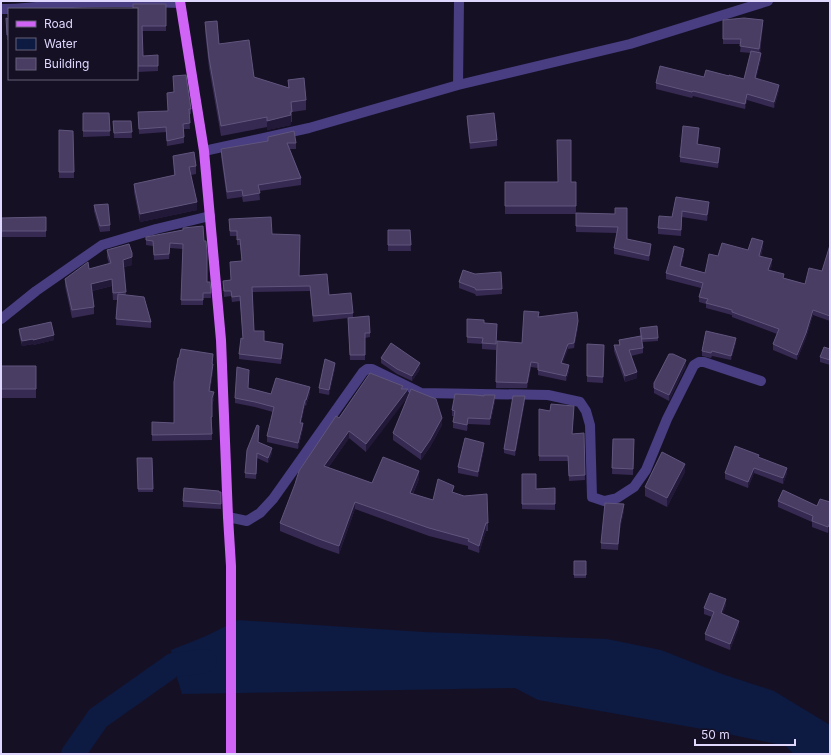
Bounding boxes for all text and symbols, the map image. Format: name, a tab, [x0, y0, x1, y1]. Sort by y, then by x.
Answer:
legend	[8, 8, 138, 80]
text: Road	[44, 16, 73, 31]
text: Water	[44, 36, 78, 51]
text: Building	[44, 56, 89, 71]
scale bar	[695, 721, 795, 747]
text: 50 m	[701, 727, 730, 742]

